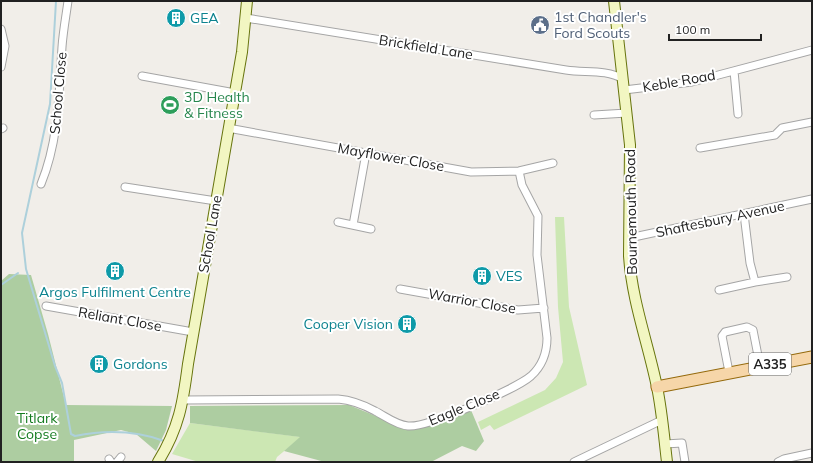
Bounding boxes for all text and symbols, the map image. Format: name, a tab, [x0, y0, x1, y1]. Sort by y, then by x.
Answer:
building icon: GEA	[165, 7, 187, 29]
place label: 1st Chandler's Ford Scouts	[554, 8, 647, 42]
place label: GEA	[190, 9, 219, 27]
public building icon: 1st Chandler's Ford Scouts	[529, 14, 551, 36]
scale bar	[669, 16, 761, 42]
text: 100 m	[675, 22, 710, 37]
street label: Brickfield Lane	[378, 31, 474, 63]
street label: School Close	[45, 51, 71, 135]
street label: Keble Road	[641, 66, 717, 96]
place label: 3D Health & Fitness	[184, 88, 250, 122]
sports icon: 3D Health & Fitness	[159, 94, 181, 116]
street label: Mayflower Close	[336, 139, 446, 175]
street label: Bournemouth Road	[621, 149, 641, 275]
street label: School Lane	[194, 194, 226, 274]
street label: Shaftesbury Avenue	[654, 197, 786, 241]
building icon: Argos Fulfilment Centre	[104, 260, 126, 282]
building icon: VES	[471, 265, 493, 287]
place label: VES	[496, 267, 523, 285]
place label: Argos Fulfilment Centre	[39, 283, 191, 301]
street label: Warrior Close	[427, 284, 517, 318]
street label: Reliant Close	[77, 303, 163, 335]
building icon: Cooper Vision	[396, 313, 418, 335]
place label: Cooper Vision	[304, 315, 393, 333]
building icon: Gordons	[88, 353, 110, 375]
road number: A335	[749, 353, 791, 375]
place label: Gordons	[113, 355, 168, 373]
street label: Eagle Close	[426, 385, 502, 429]
park label: Titlark Copse	[17, 409, 58, 443]

